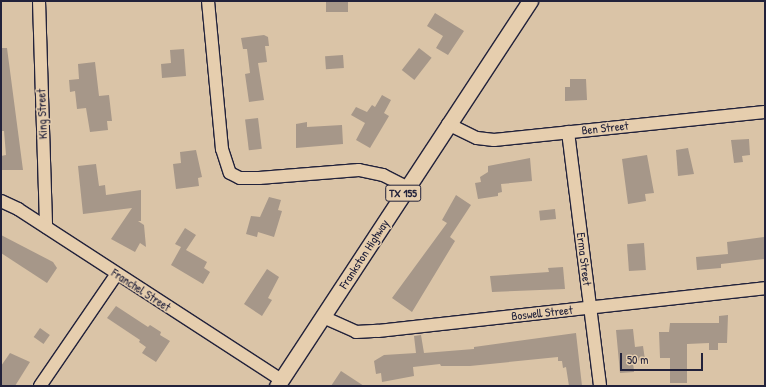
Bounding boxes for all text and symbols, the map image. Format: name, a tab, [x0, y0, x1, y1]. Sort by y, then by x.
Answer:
street label: King Street	[34, 89, 50, 139]
street label: Ben Street	[581, 118, 629, 138]
road number: TX 155	[385, 184, 421, 202]
street label: Frankston Highway	[336, 217, 392, 291]
street label: Erma Street	[574, 232, 594, 286]
street label: Franchel Street	[109, 266, 173, 314]
street label: Boswell Street	[511, 303, 573, 323]
scale bar	[622, 345, 705, 371]
text: 50 m	[627, 351, 648, 368]

